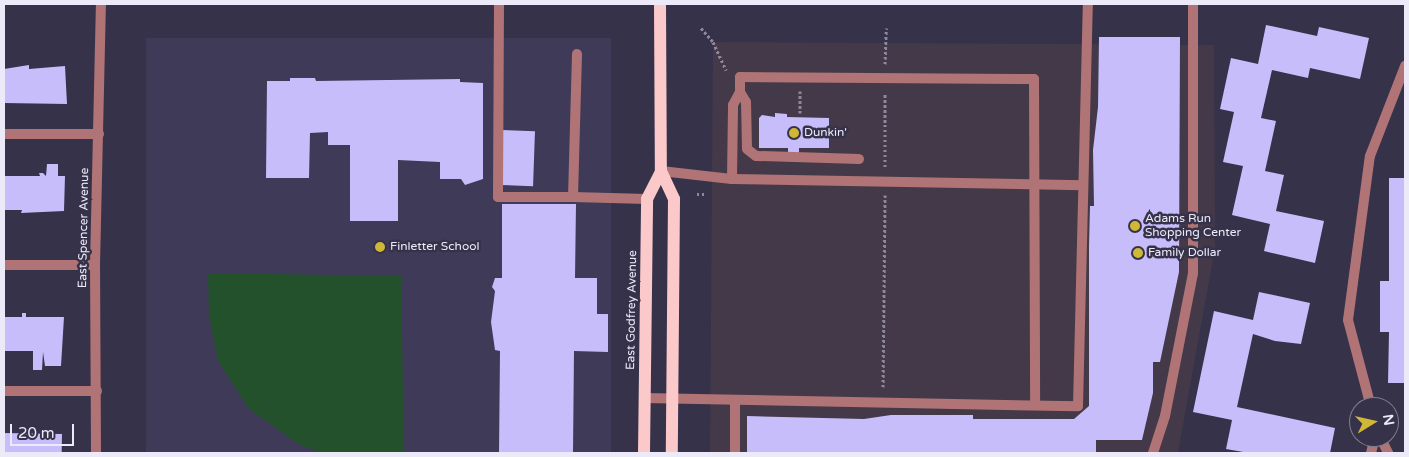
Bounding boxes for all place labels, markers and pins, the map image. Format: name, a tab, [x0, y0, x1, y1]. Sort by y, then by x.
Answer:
place label: Dunkin'	[804, 126, 847, 140]
marker: Dunkin'	[788, 127, 800, 139]
place label: Adams Run Shopping Center	[1145, 212, 1241, 240]
marker: Adams Run Shopping Center	[1129, 220, 1141, 232]
place label: Finletter School	[390, 240, 480, 254]
marker: Finletter School	[374, 241, 386, 253]
place label: Family Dollar	[1148, 246, 1221, 260]
marker: Family Dollar	[1132, 247, 1144, 259]

